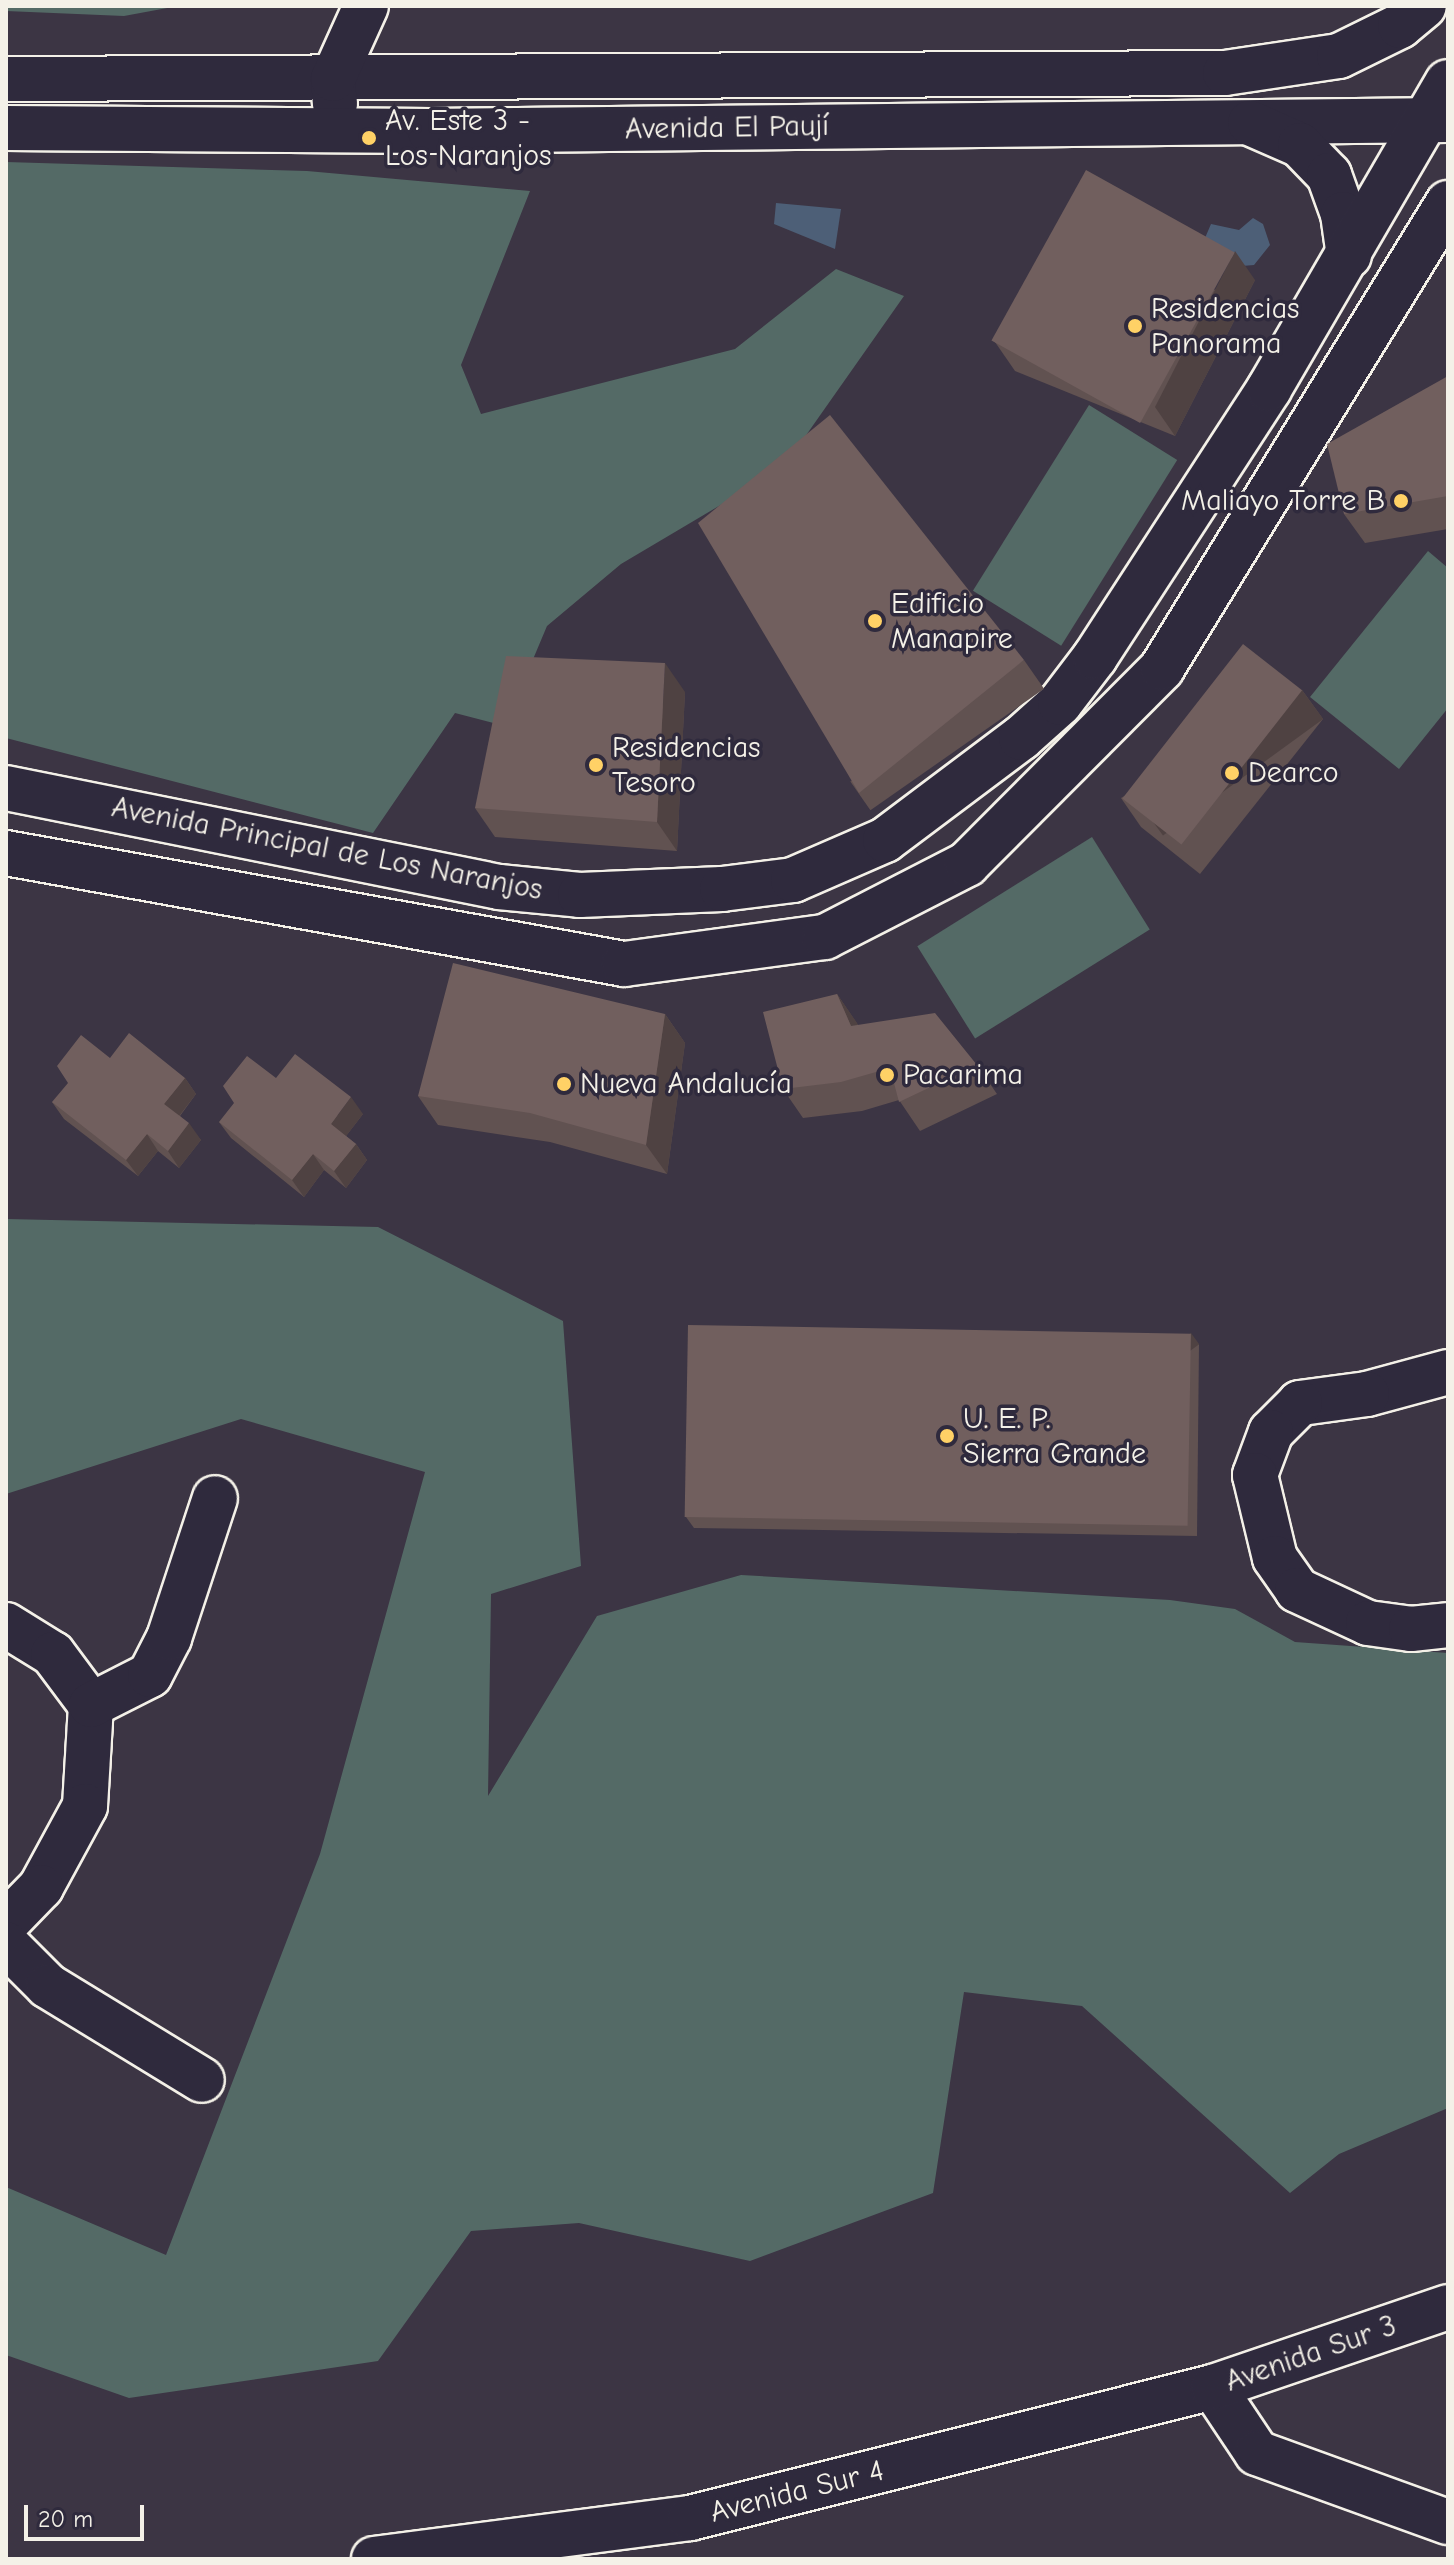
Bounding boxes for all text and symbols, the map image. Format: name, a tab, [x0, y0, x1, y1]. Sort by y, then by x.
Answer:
place label: Av. Este 3 - Los Naranjos	[385, 103, 551, 174]
street label: Avenida El Paují	[625, 108, 829, 148]
marker: Av. Este 3 - Los Naranjos	[360, 129, 378, 147]
place label: Residencias Panorama	[1151, 291, 1300, 362]
marker: Residencias Panorama	[1126, 317, 1144, 335]
place label: Maliayo Torre B	[1181, 483, 1385, 519]
marker: Maliayo Torre B	[1392, 492, 1410, 510]
place label: Edificio Manapire	[891, 586, 1013, 656]
marker: Edificio Manapire	[866, 612, 884, 630]
place label: Residencias Tesoro	[612, 730, 761, 800]
place label: Dearco	[1248, 755, 1339, 791]
marker: Residencias Tesoro	[587, 756, 605, 774]
marker: Dearco	[1223, 764, 1241, 782]
street label: Avenida Principal de Los Naranjos	[109, 790, 545, 908]
place label: Pacarima	[903, 1057, 1023, 1093]
place label: Nueva Andalucía	[580, 1066, 792, 1102]
marker: Pacarima	[878, 1066, 896, 1084]
marker: Nueva Andalucía	[555, 1075, 573, 1093]
place label: U. E. P. Sierra Grande	[963, 1401, 1146, 1472]
marker: U. E. P. Sierra Grande	[938, 1427, 956, 1445]
street label: Avenida Sur 3	[1221, 2308, 1401, 2400]
street label: Avenida Sur 4	[707, 2453, 887, 2531]
scale bar	[28, 2489, 148, 2539]
text: 20 m	[38, 2505, 93, 2533]

